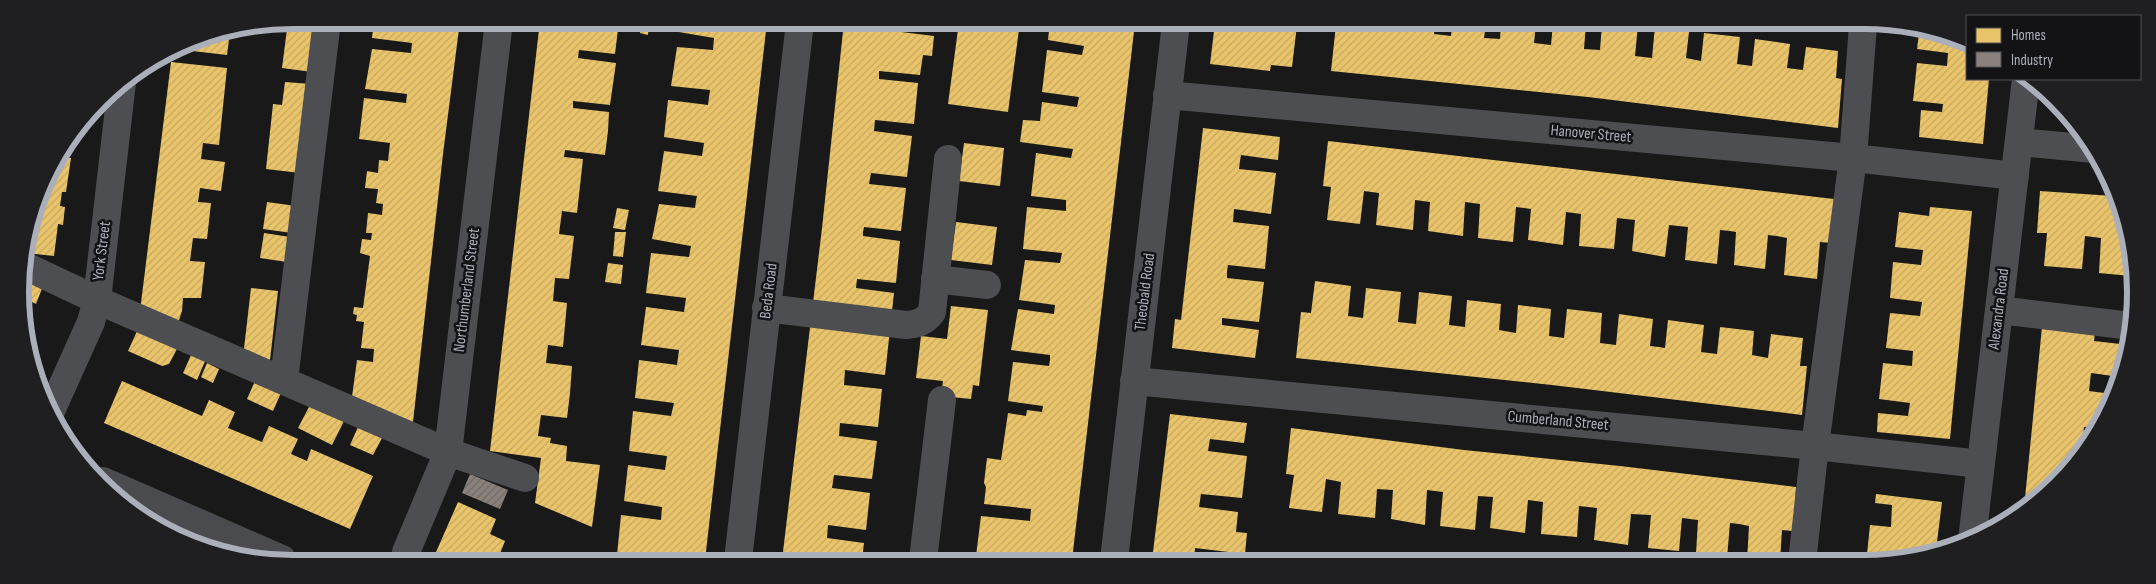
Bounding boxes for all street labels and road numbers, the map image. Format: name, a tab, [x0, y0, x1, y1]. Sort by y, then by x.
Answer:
street label: Hanover Street	[1550, 121, 1632, 147]
street label: York Street	[89, 220, 115, 282]
street label: Northumberland Street	[450, 227, 484, 353]
street label: Theobald Road	[1131, 252, 1159, 332]
street label: Beda Road	[756, 262, 782, 320]
street label: Alexandra Road	[1984, 267, 2013, 352]
street label: Cumberland Street	[1507, 407, 1609, 435]

